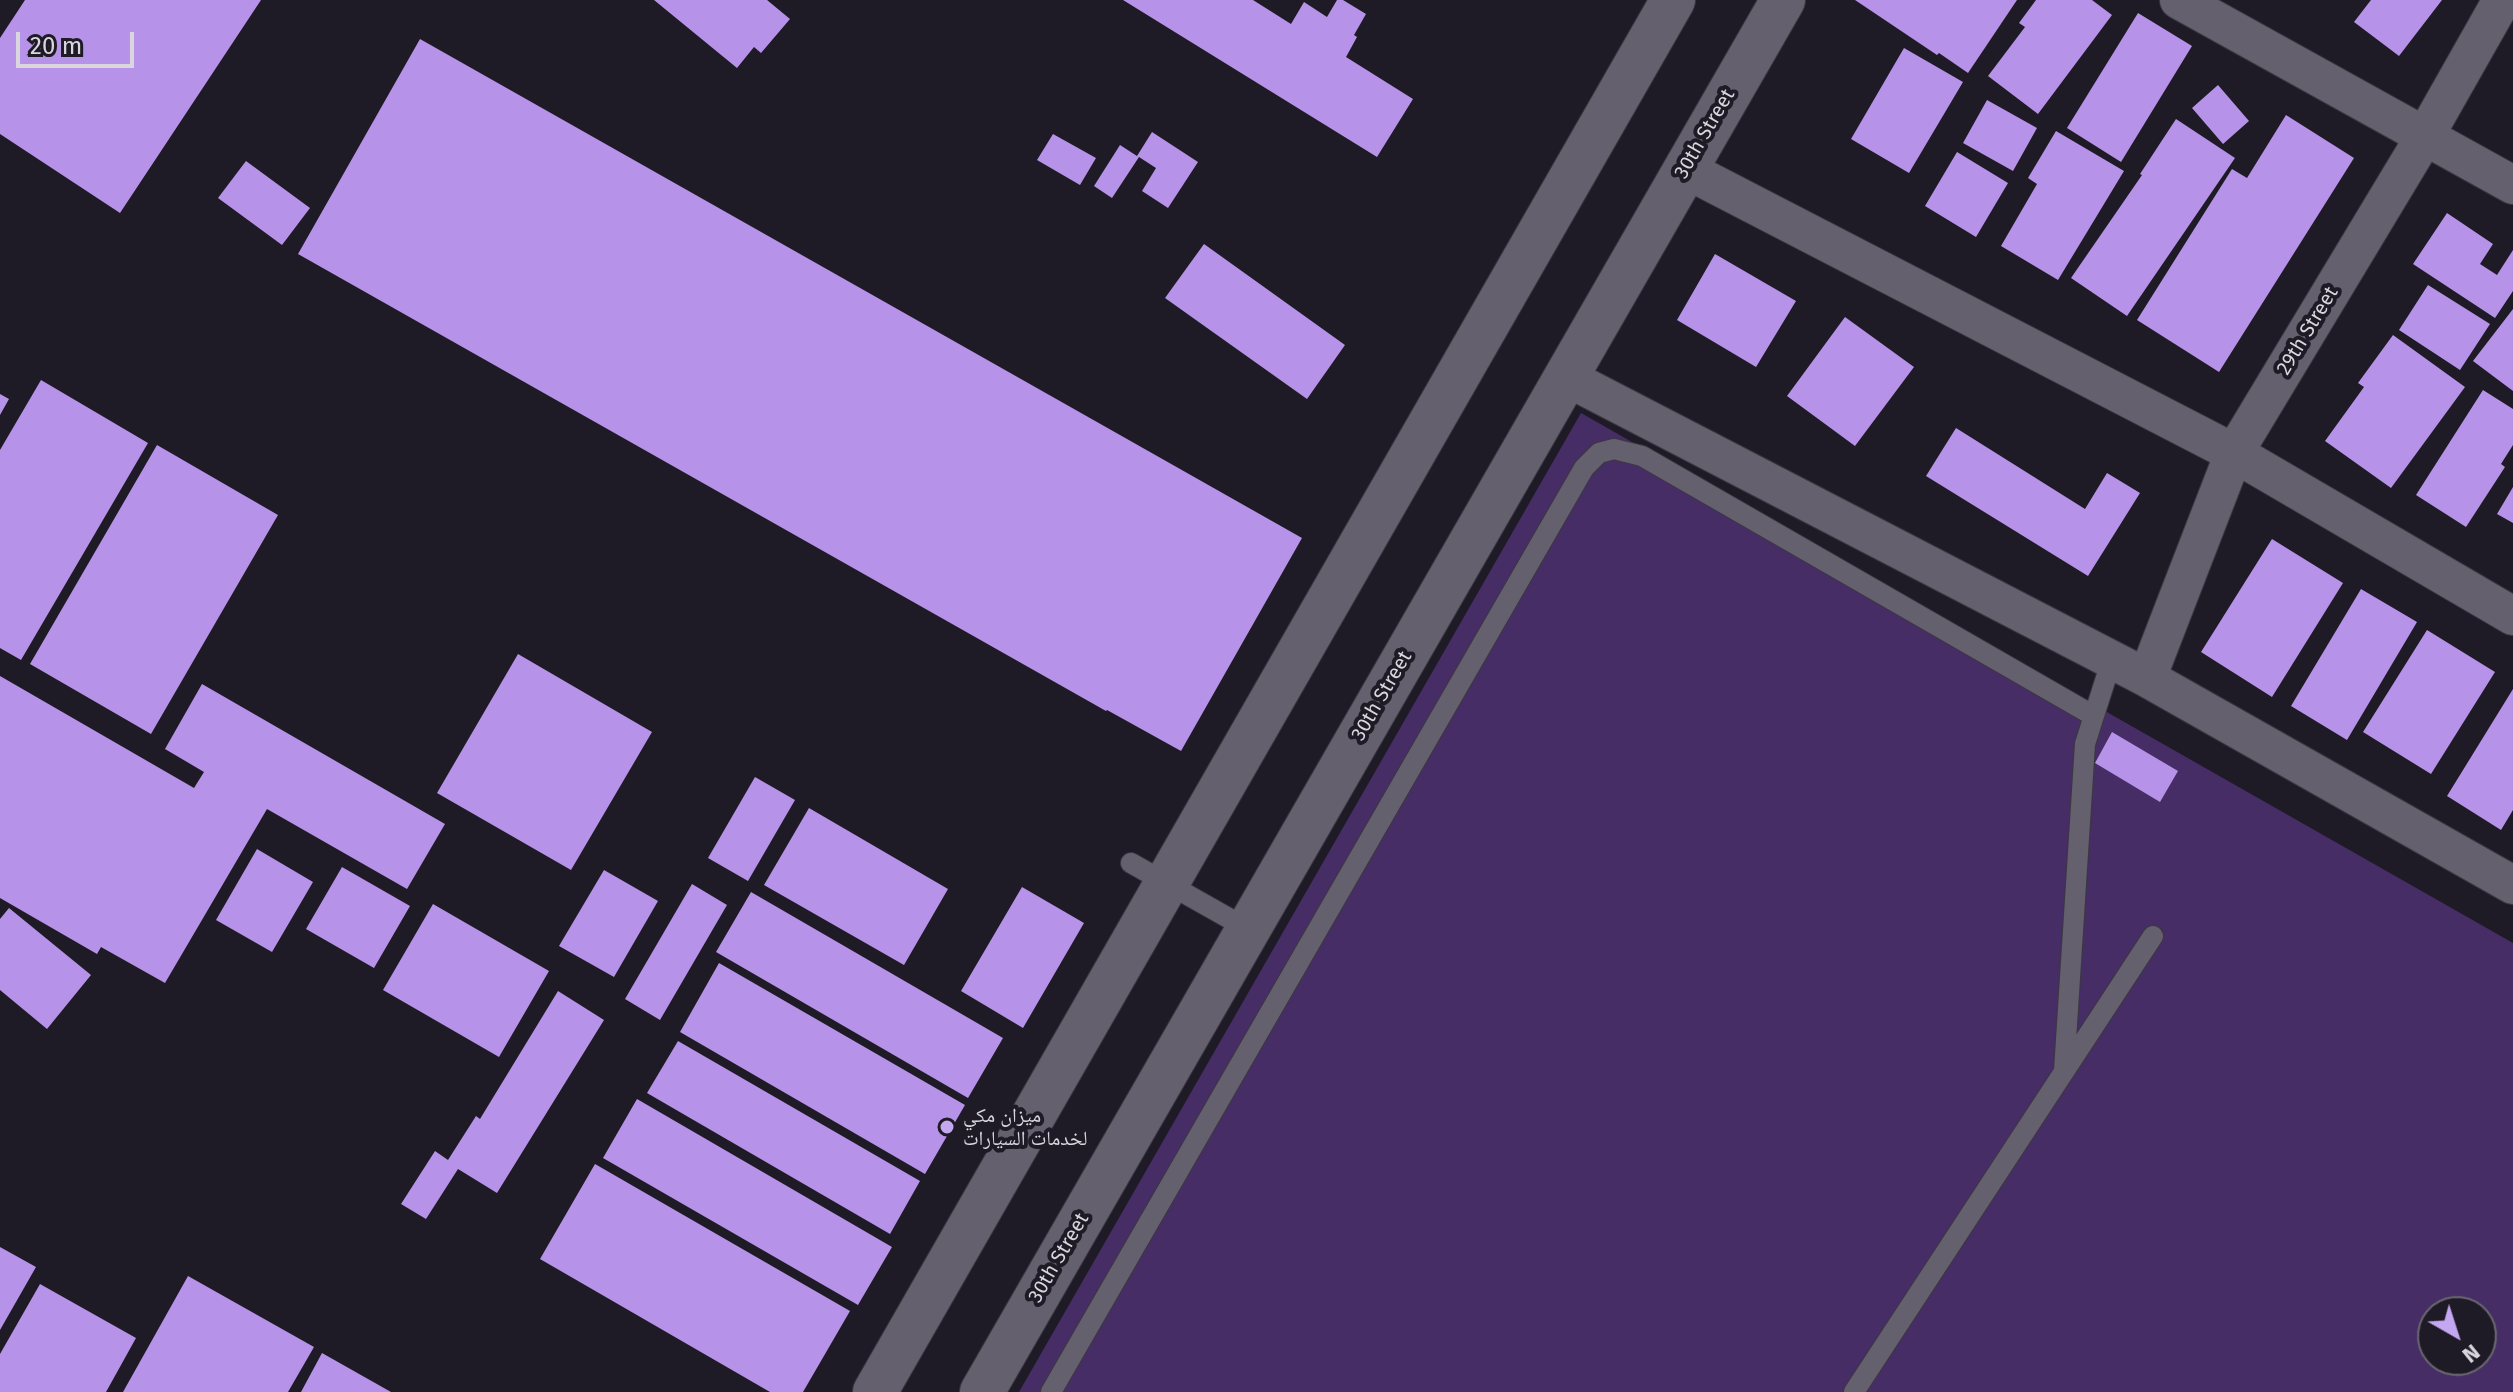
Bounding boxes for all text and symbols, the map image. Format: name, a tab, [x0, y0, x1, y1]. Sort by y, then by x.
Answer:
scale bar	[20, 16, 138, 66]
text: 20 m	[30, 32, 82, 60]
street label: 30th Street	[1670, 85, 1740, 183]
street label: 29th Street	[2272, 283, 2344, 379]
street label: 30th Street	[1347, 647, 1417, 745]
place label: ميزان مكي لخدمات السيارات	[963, 1104, 1087, 1151]
marker: ميزان مكي لخدمات السيارات	[938, 1118, 956, 1136]
street label: 30th Street	[1024, 1209, 1094, 1307]
north arrow	[2417, 1296, 2497, 1376]
text: N	[2457, 1338, 2485, 1369]

